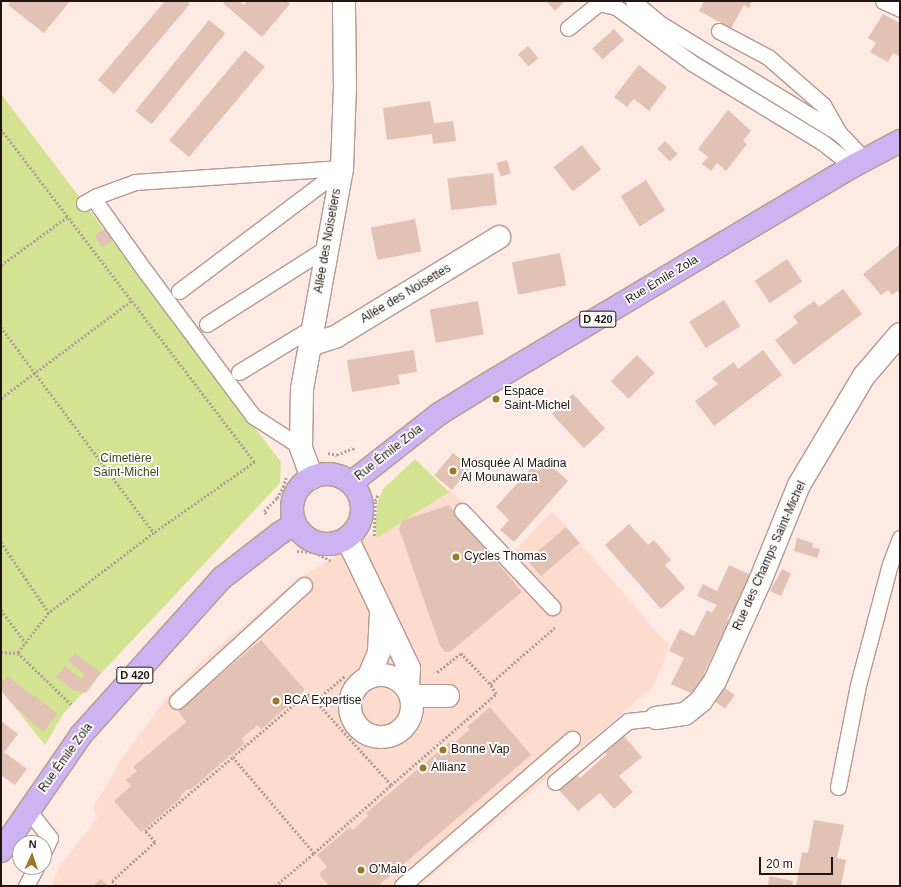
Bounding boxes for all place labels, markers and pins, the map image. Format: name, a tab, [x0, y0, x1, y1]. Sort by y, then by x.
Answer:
place label: Espace Saint-Michel	[504, 385, 570, 413]
marker: Espace Saint-Michel	[491, 394, 501, 404]
place label: Mosquée Al Madina Al Mounawara	[461, 457, 567, 485]
marker: Mosquée Al Madina Al Mounawara	[448, 466, 458, 476]
place label: Cycles Thomas	[464, 550, 547, 564]
marker: Cycles Thomas	[451, 552, 461, 562]
place label: BCA Expertise	[284, 694, 362, 708]
marker: BCA Expertise	[271, 696, 281, 706]
place label: Bonne Vap	[451, 743, 509, 757]
marker: Bonne Vap	[438, 745, 448, 755]
place label: Allianz	[431, 761, 466, 775]
marker: Allianz	[418, 763, 428, 773]
place label: O'Malo	[369, 863, 407, 877]
marker: O'Malo	[356, 865, 366, 875]

